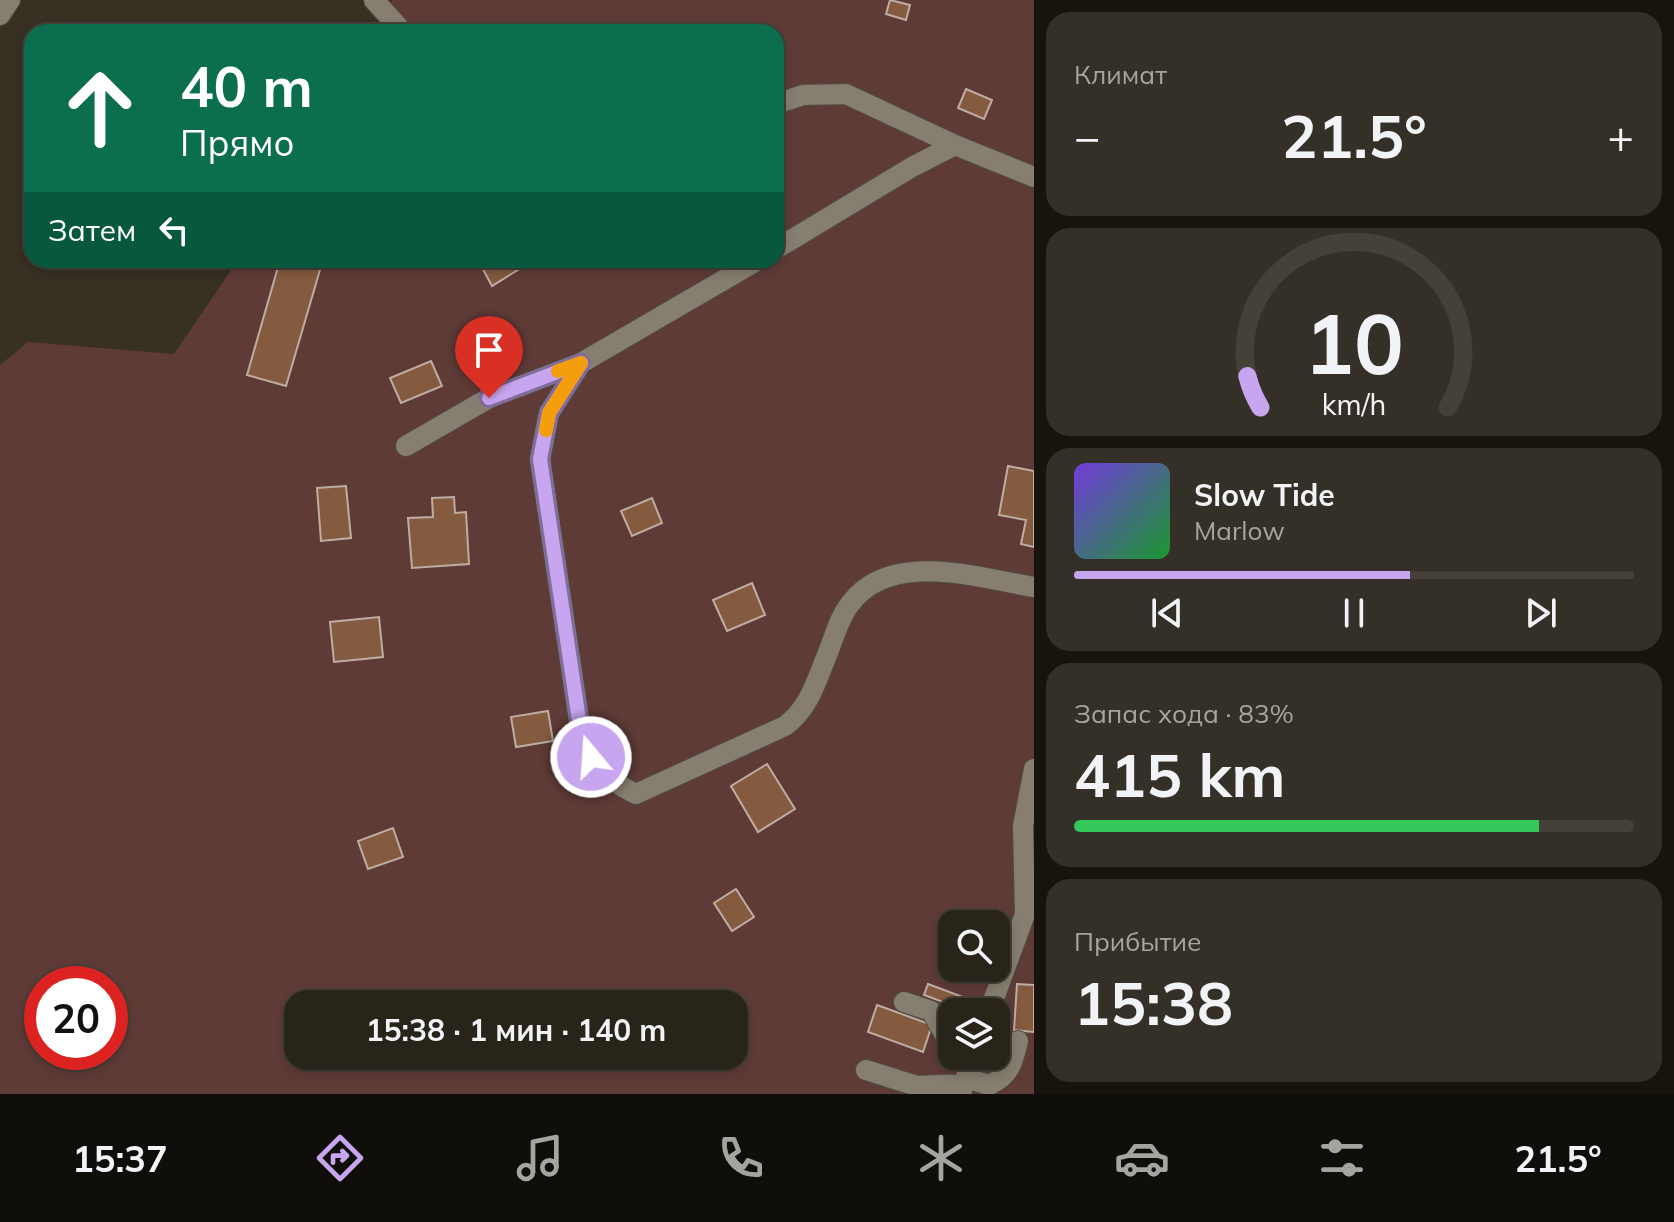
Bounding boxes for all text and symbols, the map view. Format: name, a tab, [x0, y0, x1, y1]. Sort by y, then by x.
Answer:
text: 40 m	[180, 51, 313, 121]
icon: ahead	[48, 56, 152, 160]
text: Климат	[1074, 58, 1167, 91]
text: 21.5°	[1281, 98, 1427, 173]
text: −	[1074, 109, 1100, 164]
text: +	[1608, 109, 1634, 164]
text: Прямо	[180, 120, 294, 165]
icon: left	[152, 208, 196, 252]
text: Затем	[48, 211, 136, 249]
text: 10	[1304, 289, 1404, 394]
pin	[455, 316, 523, 398]
icon: arrive	[467, 328, 511, 372]
text: km/h	[1322, 386, 1386, 422]
text: Slow Tide	[1194, 476, 1335, 514]
text: Marlow	[1194, 514, 1285, 547]
icon: previous	[1145, 591, 1189, 635]
icon: pause	[1332, 591, 1376, 635]
icon: next	[1519, 591, 1563, 635]
text: Запас хода · 83%	[1074, 697, 1294, 730]
position arrow	[549, 715, 633, 799]
text: 415 km	[1074, 737, 1286, 812]
map controls	[938, 910, 1010, 1070]
button: search	[938, 910, 1010, 982]
text: Прибытие	[1074, 925, 1201, 958]
text: 15:38	[1074, 965, 1233, 1040]
speed limit sign: 20	[24, 966, 128, 1070]
button: layers	[938, 998, 1010, 1070]
text: 15:38 · 1 мин · 140 m	[366, 1011, 666, 1049]
icon: directions	[312, 1130, 368, 1186]
icon: music	[512, 1130, 568, 1186]
icon: phone	[713, 1130, 769, 1186]
icon: climate	[913, 1130, 969, 1186]
icon: car	[1114, 1130, 1170, 1186]
icon: filters	[1314, 1130, 1370, 1186]
text: 15:37	[72, 1136, 168, 1181]
text: 21.5°	[1514, 1136, 1602, 1181]

